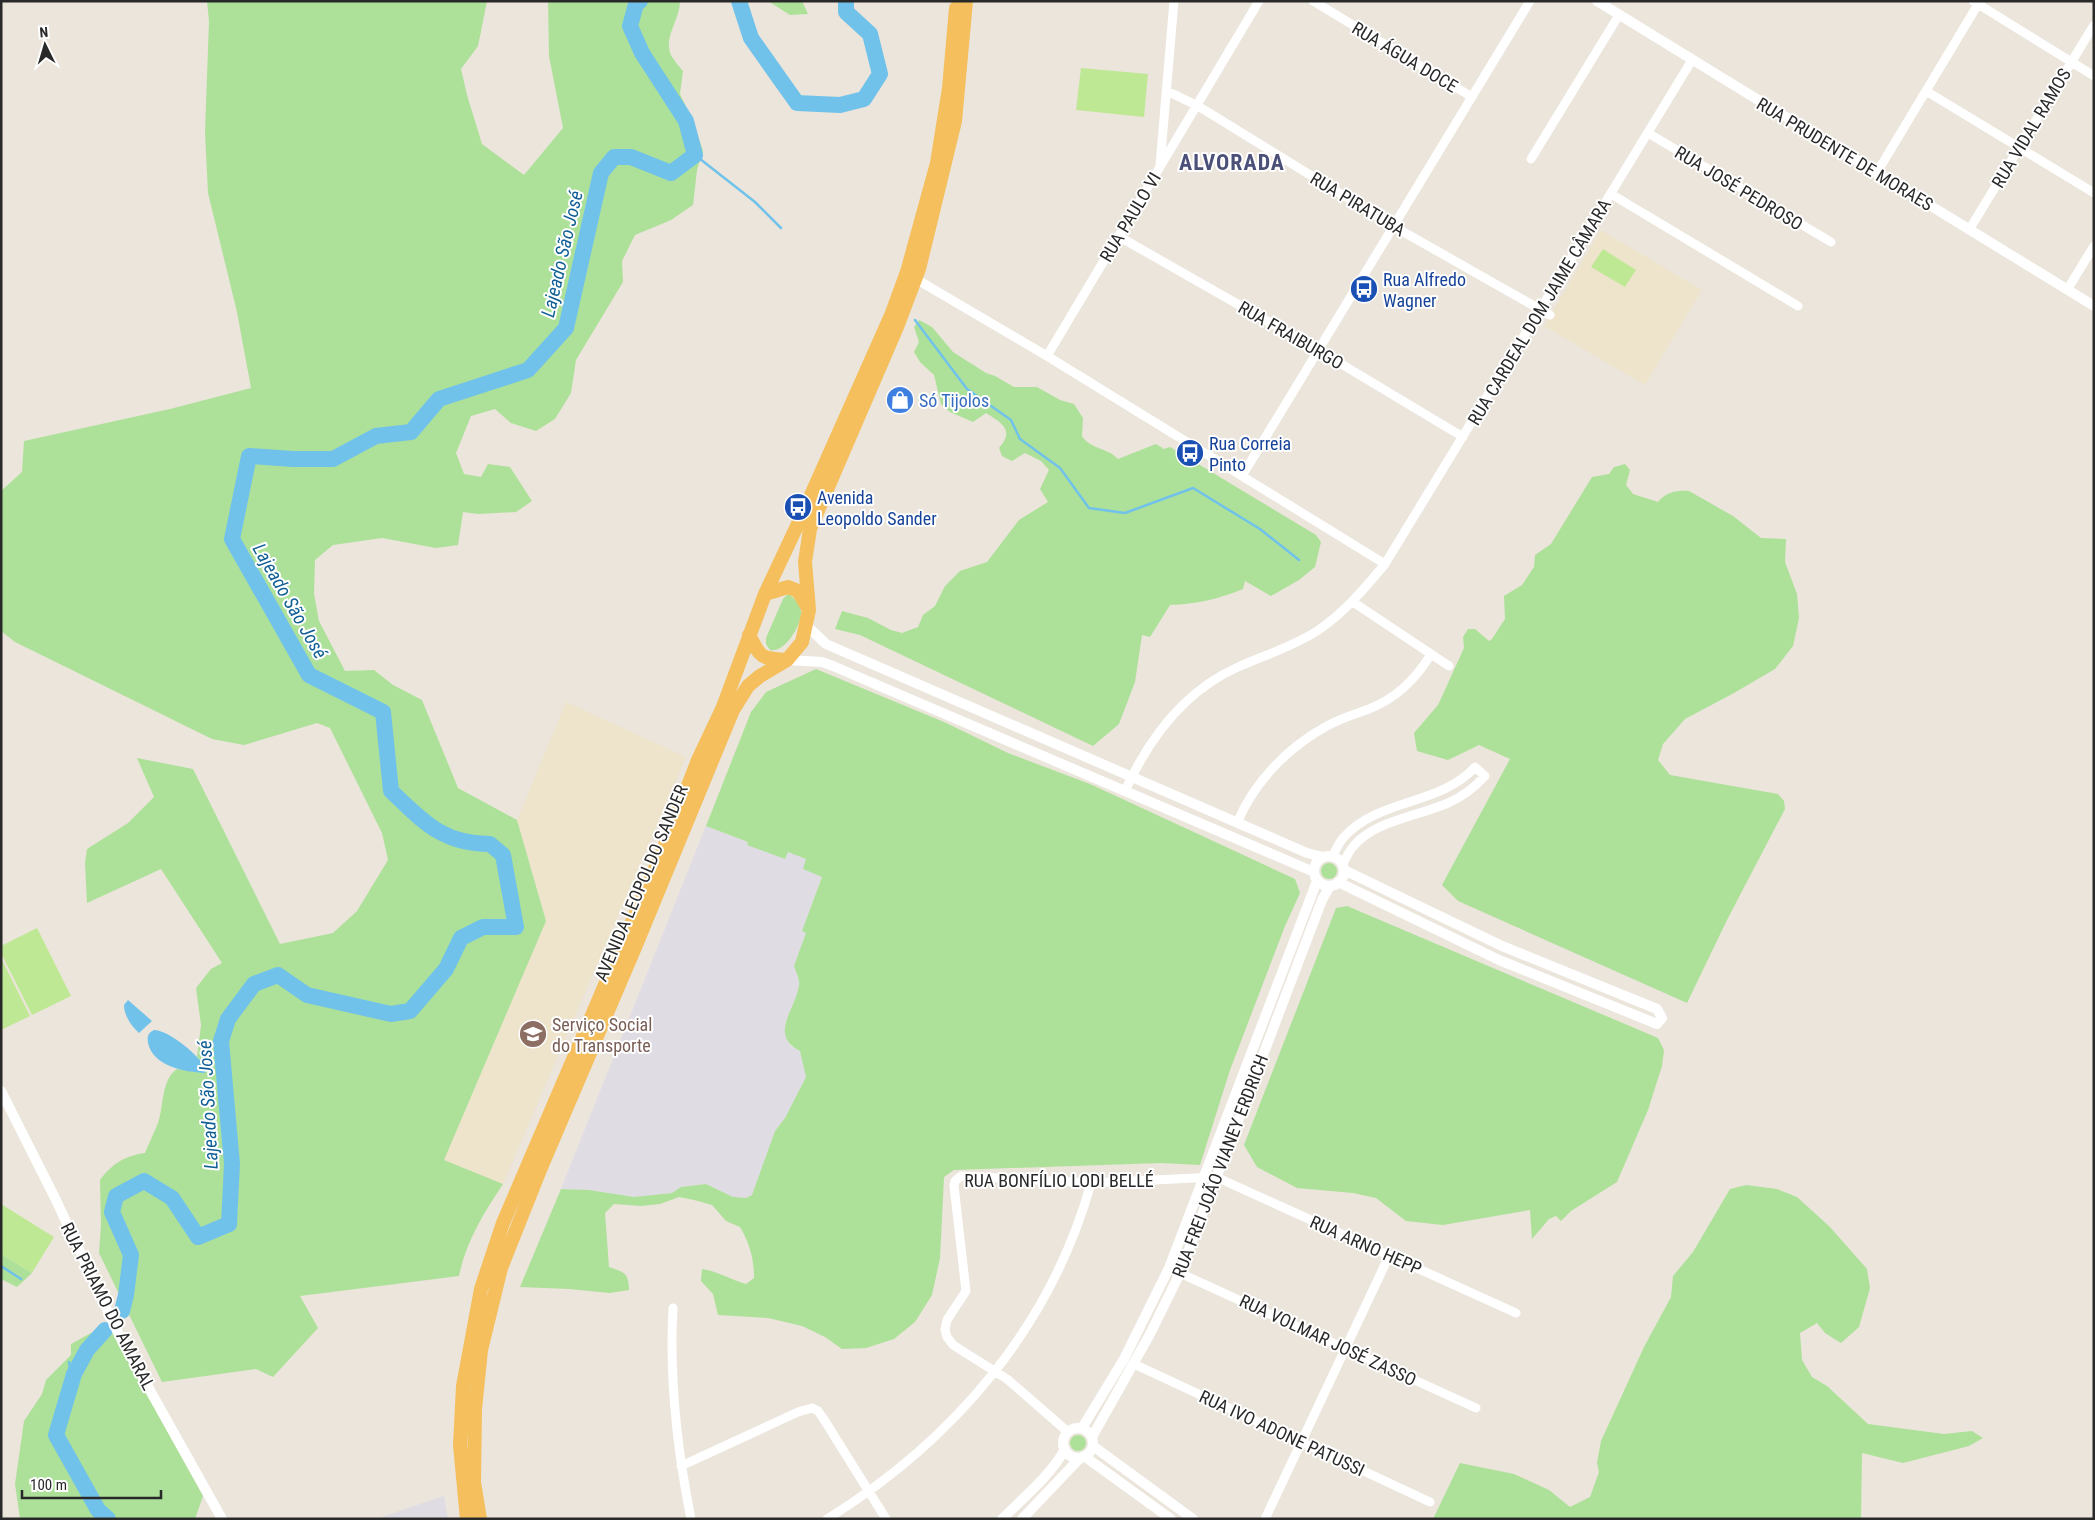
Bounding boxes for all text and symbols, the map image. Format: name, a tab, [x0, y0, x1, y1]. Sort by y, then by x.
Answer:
street label: RUA ÁGUA DOCE	[1348, 17, 1462, 97]
north arrow	[20, 20, 70, 70]
text: N	[39, 24, 49, 40]
street label: RUA VIDAL RAMOS	[1987, 65, 2075, 191]
street label: RUA PRUDENTE DE MORAES	[1753, 93, 1937, 215]
street label: RUA JOSÉ PEDROSO	[1671, 141, 1807, 235]
district label: ALVORADA	[1179, 150, 1285, 175]
street label: RUA PIRATUBA	[1307, 167, 1410, 241]
street label: RUA PAULO VI	[1095, 168, 1165, 266]
water label: Lajeado São José	[536, 188, 588, 319]
street label: RUA CARDEAL DOM JAIME CÂMARA	[1463, 195, 1615, 429]
place label: Rua Alfredo Wagner	[1383, 269, 1466, 311]
bus stop icon: Rua Alfredo Wagner	[1349, 274, 1379, 304]
street label: RUA FRAIBURGO	[1235, 296, 1347, 374]
shop icon: Só Tijolos	[885, 385, 915, 415]
place label: Só Tijolos	[919, 390, 989, 411]
place label: Rua Correia Pinto	[1209, 433, 1291, 475]
bus stop icon: Rua Correia Pinto	[1175, 438, 1205, 468]
place label: Avenida Leopoldo Sander	[817, 487, 937, 529]
bus stop icon: Avenida Leopoldo Sander	[783, 492, 813, 522]
water label: Lajeado São José	[248, 539, 332, 663]
street label: AVENIDA LEOPOLDO SANDER	[590, 781, 692, 984]
place label: Serviço Social do Transporte	[552, 1014, 652, 1056]
school or university icon: Serviço Social do Transporte	[518, 1019, 548, 1049]
water label: Lajeado São José	[193, 1040, 223, 1170]
street label: RUA FREI JOÃO VIANEY ERDRICH	[1168, 1051, 1272, 1281]
street label: RUA BONFÍLIO LODI BELLÉ	[964, 1170, 1154, 1191]
street label: RUA ARNO HEPP	[1307, 1211, 1425, 1279]
street label: RUA PRIAMO DO AMARAL	[57, 1219, 160, 1394]
street label: RUA VOLMAR JOSÉ ZASSO	[1236, 1290, 1420, 1390]
street label: RUA IVO ADONE PATUSSI	[1196, 1385, 1368, 1481]
scale bar	[22, 1468, 161, 1500]
text: 100 m	[30, 1476, 67, 1494]

